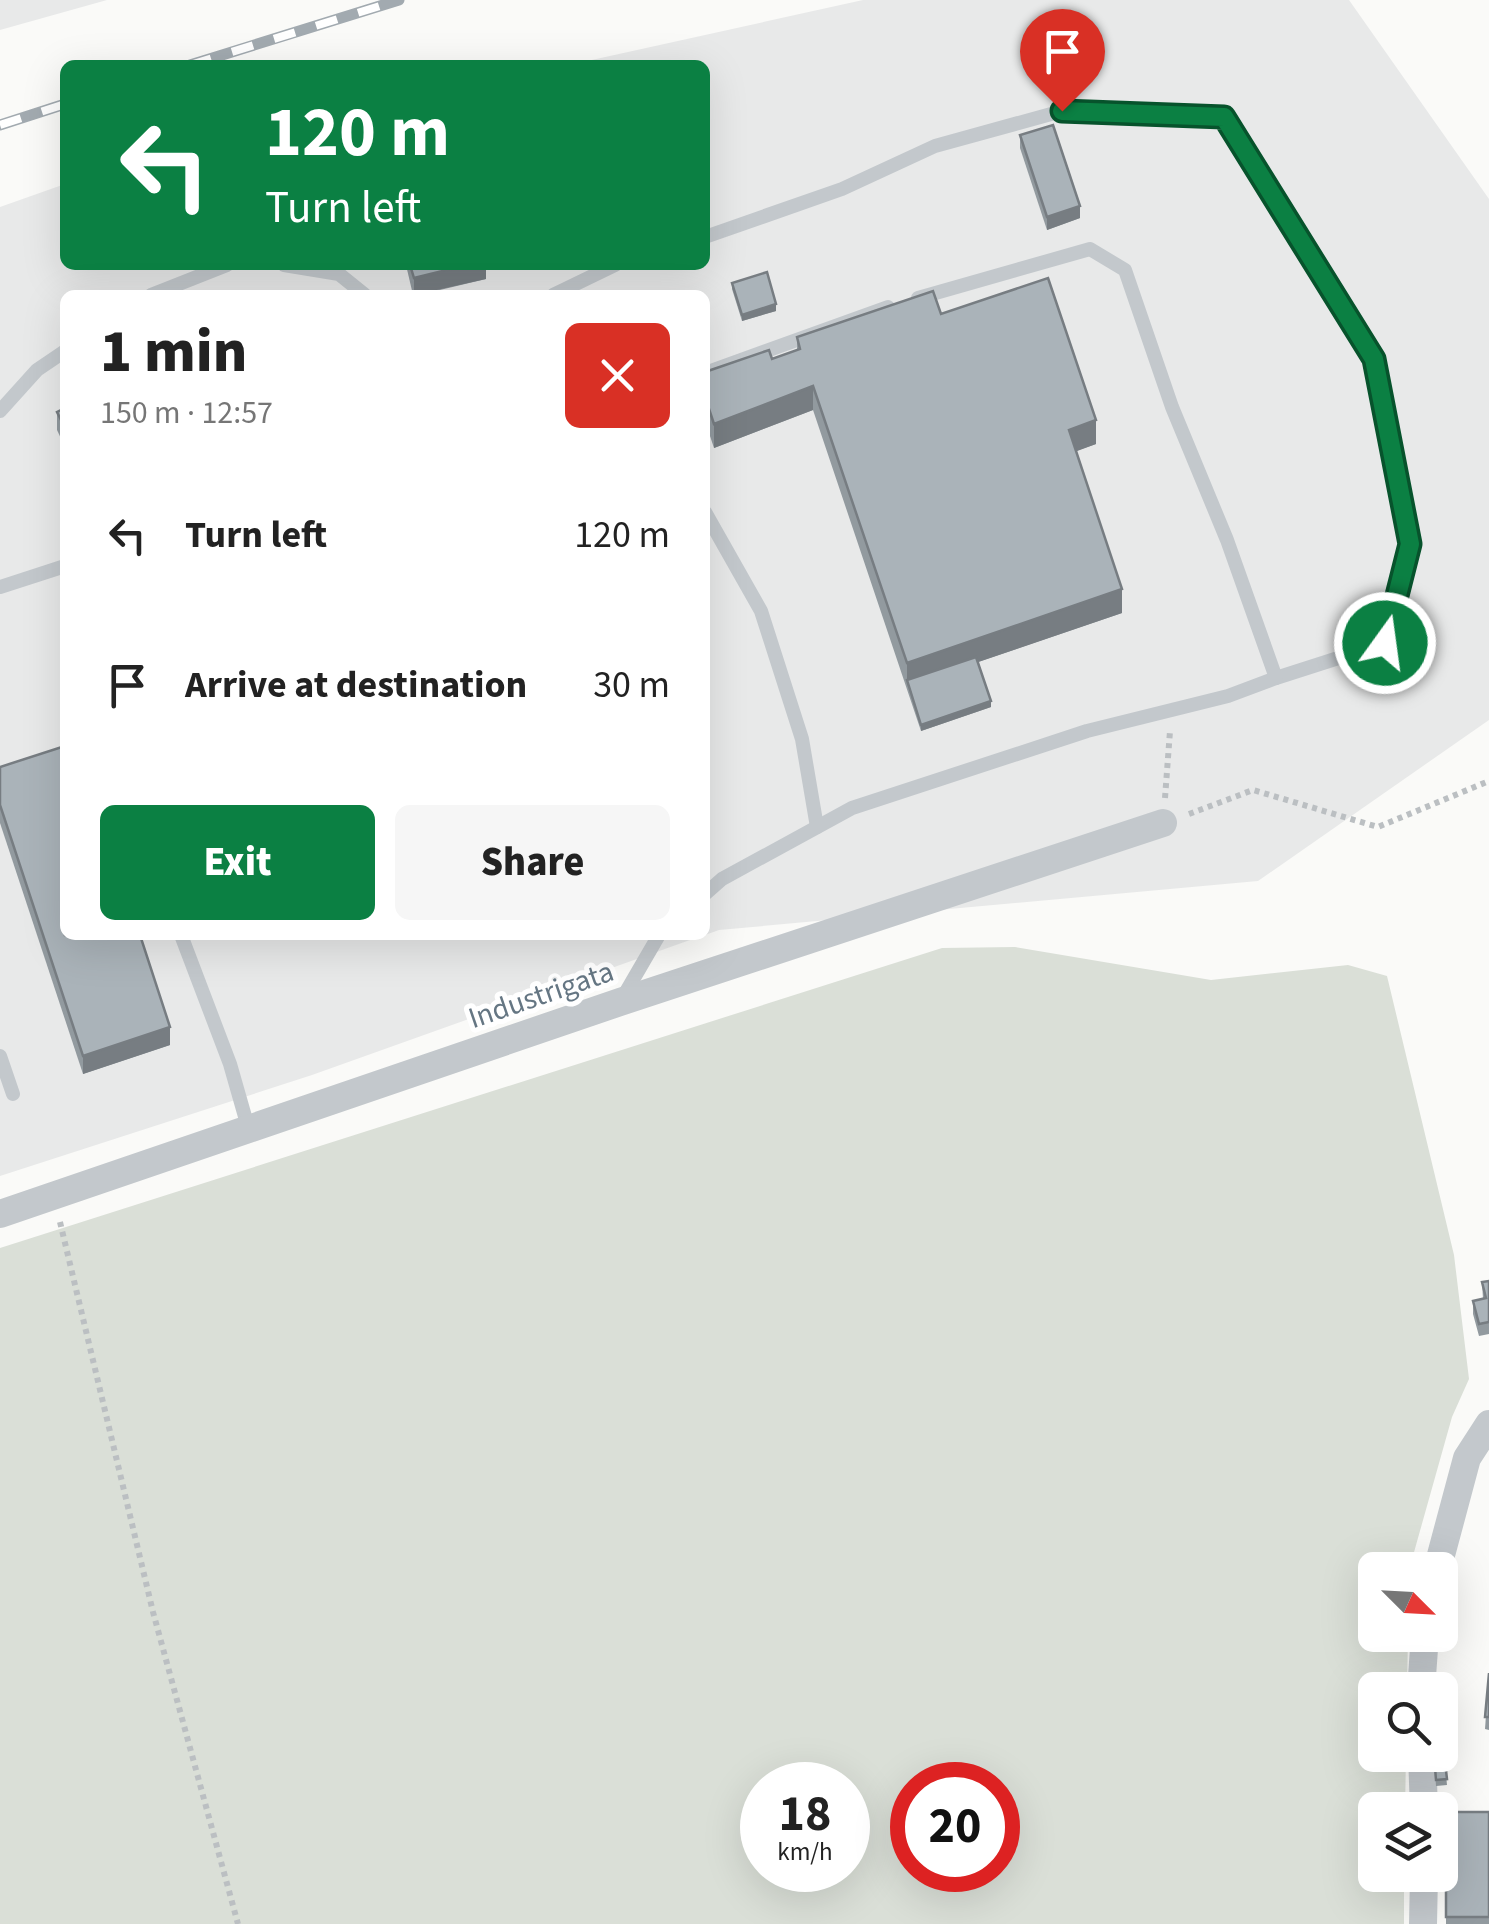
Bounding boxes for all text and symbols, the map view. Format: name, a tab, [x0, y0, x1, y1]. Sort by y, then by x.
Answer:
pin	[1020, 9, 1105, 112]
icon: arrive	[1035, 24, 1090, 79]
text: 120 m	[265, 83, 450, 183]
icon: left	[100, 100, 230, 230]
text: Turn left	[265, 176, 421, 240]
text: 1 min	[100, 310, 247, 395]
button: close	[565, 323, 670, 428]
text: 150 m · 12:57	[100, 390, 273, 436]
icon: left	[100, 508, 155, 563]
text: Turn left	[185, 508, 327, 562]
text: 120 m	[574, 508, 670, 562]
position arrow	[1333, 591, 1437, 695]
icon: arrive	[100, 658, 155, 713]
text: Arrive at destination	[185, 658, 527, 712]
text: 30 m	[593, 658, 670, 712]
button: Exit	[100, 805, 375, 920]
button: Share	[395, 805, 670, 920]
street label: Industrigata	[463, 950, 619, 1040]
north arrow	[1358, 1552, 1458, 1652]
map controls	[1358, 1552, 1458, 1892]
button: search	[1358, 1672, 1458, 1772]
speed limit sign: 20	[890, 1762, 1020, 1892]
text: 18	[779, 1779, 831, 1850]
button: layers	[1358, 1792, 1458, 1892]
text: km/h	[777, 1834, 833, 1870]

